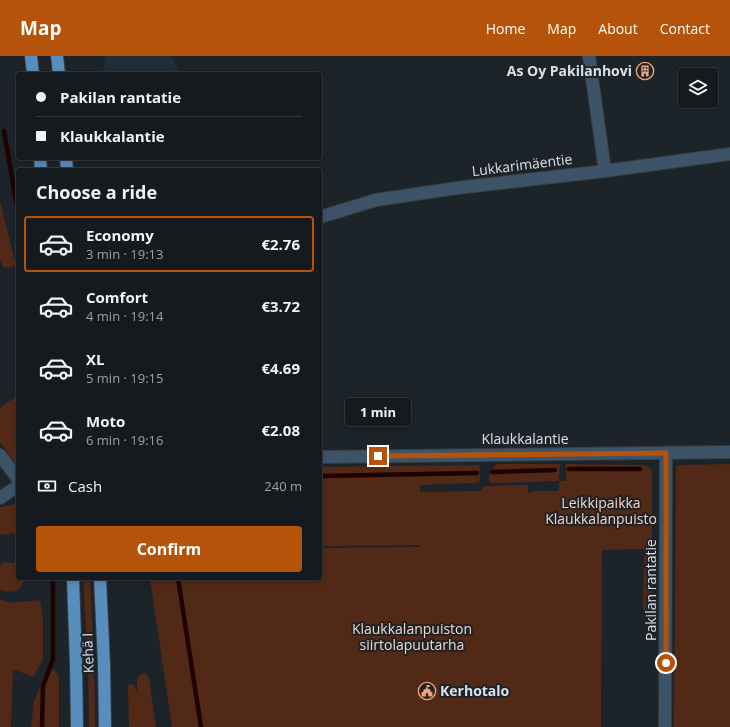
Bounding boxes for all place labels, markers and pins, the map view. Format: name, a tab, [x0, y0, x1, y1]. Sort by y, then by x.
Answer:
place label: As Oy Pakilanhovi	[507, 61, 632, 80]
building icon: As Oy Pakilanhovi	[635, 61, 655, 81]
public building icon: Kerhotalo	[417, 681, 437, 701]
place label: Kerhotalo	[440, 681, 510, 700]

